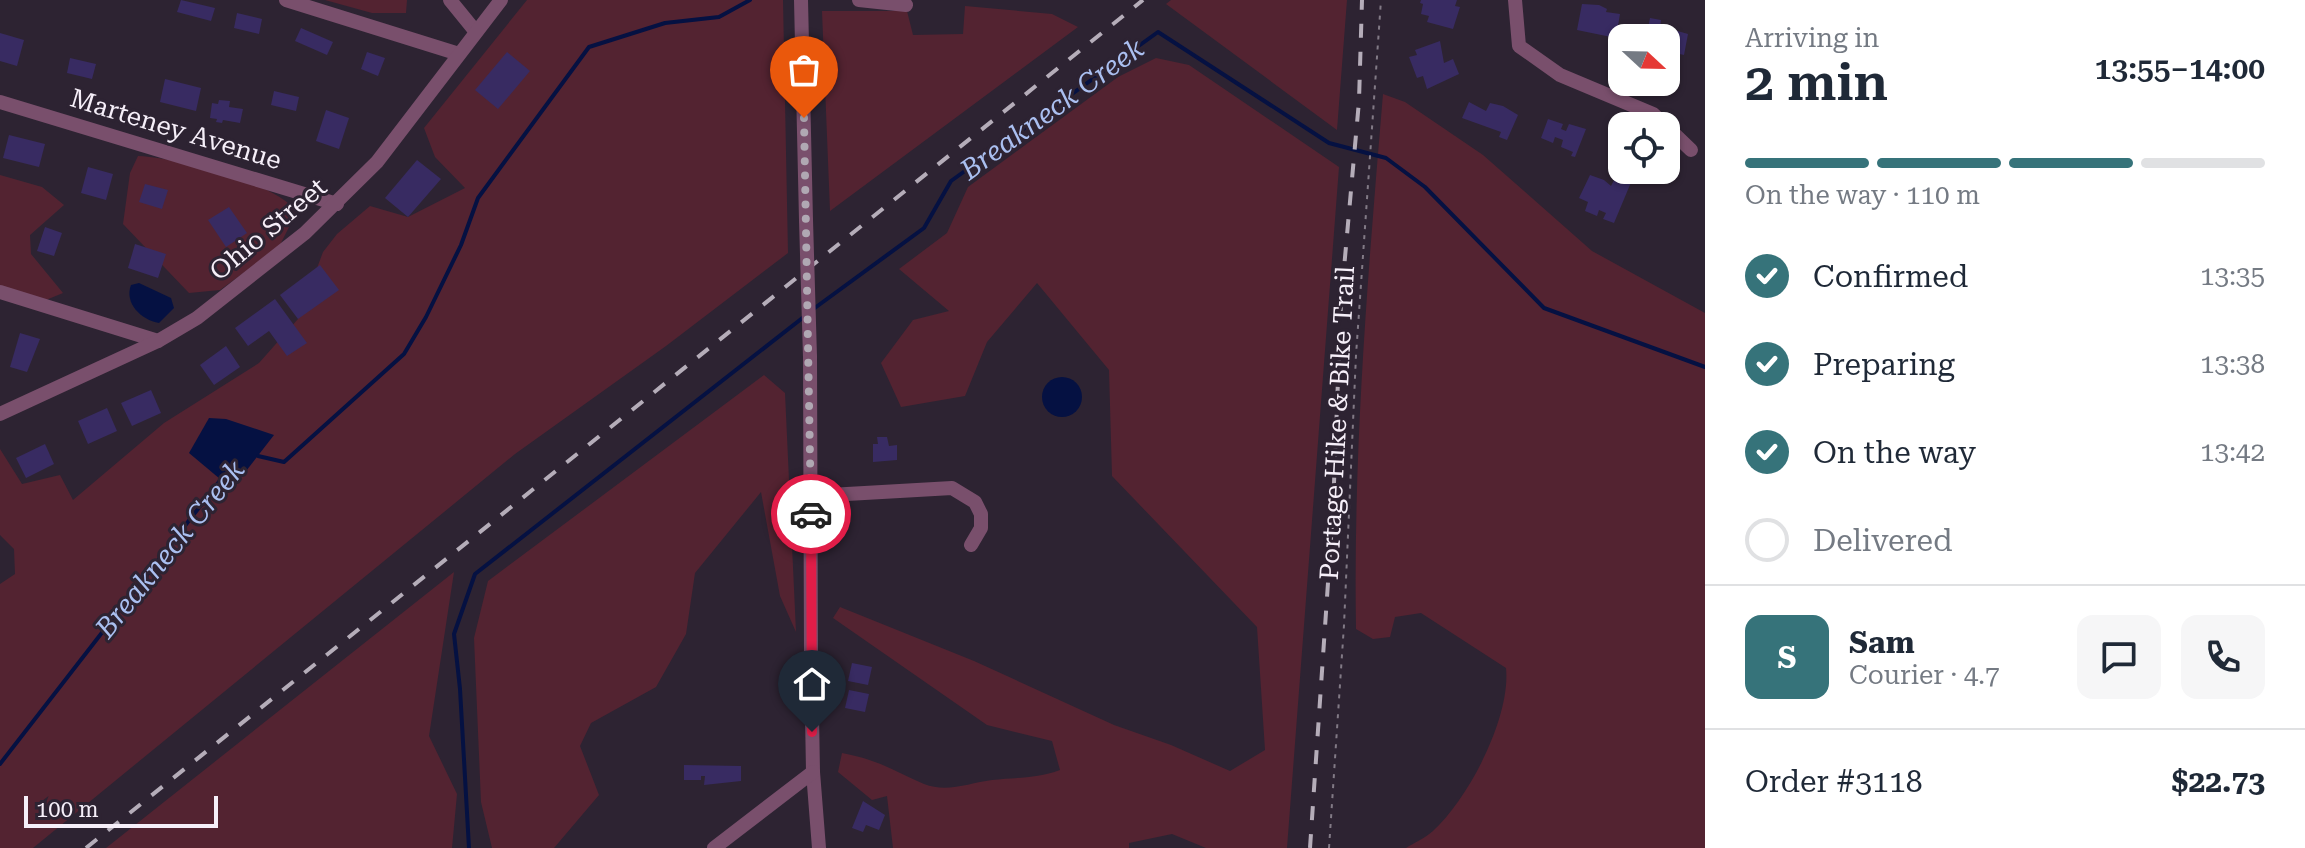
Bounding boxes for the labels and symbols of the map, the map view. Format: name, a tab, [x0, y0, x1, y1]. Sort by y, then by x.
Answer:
north arrow	[1608, 24, 1680, 96]
water label: Breakneck Creek	[953, 31, 1151, 187]
pin	[770, 36, 838, 118]
street label: Marteney Avenue	[67, 83, 285, 175]
street label: Ohio Street	[204, 171, 333, 286]
street label: Portage Hike & Bike Trail	[1314, 265, 1360, 581]
water label: Breakneck Creek	[88, 453, 252, 645]
courier	[771, 474, 851, 554]
pin	[778, 650, 846, 732]
scale bar	[24, 792, 218, 828]

